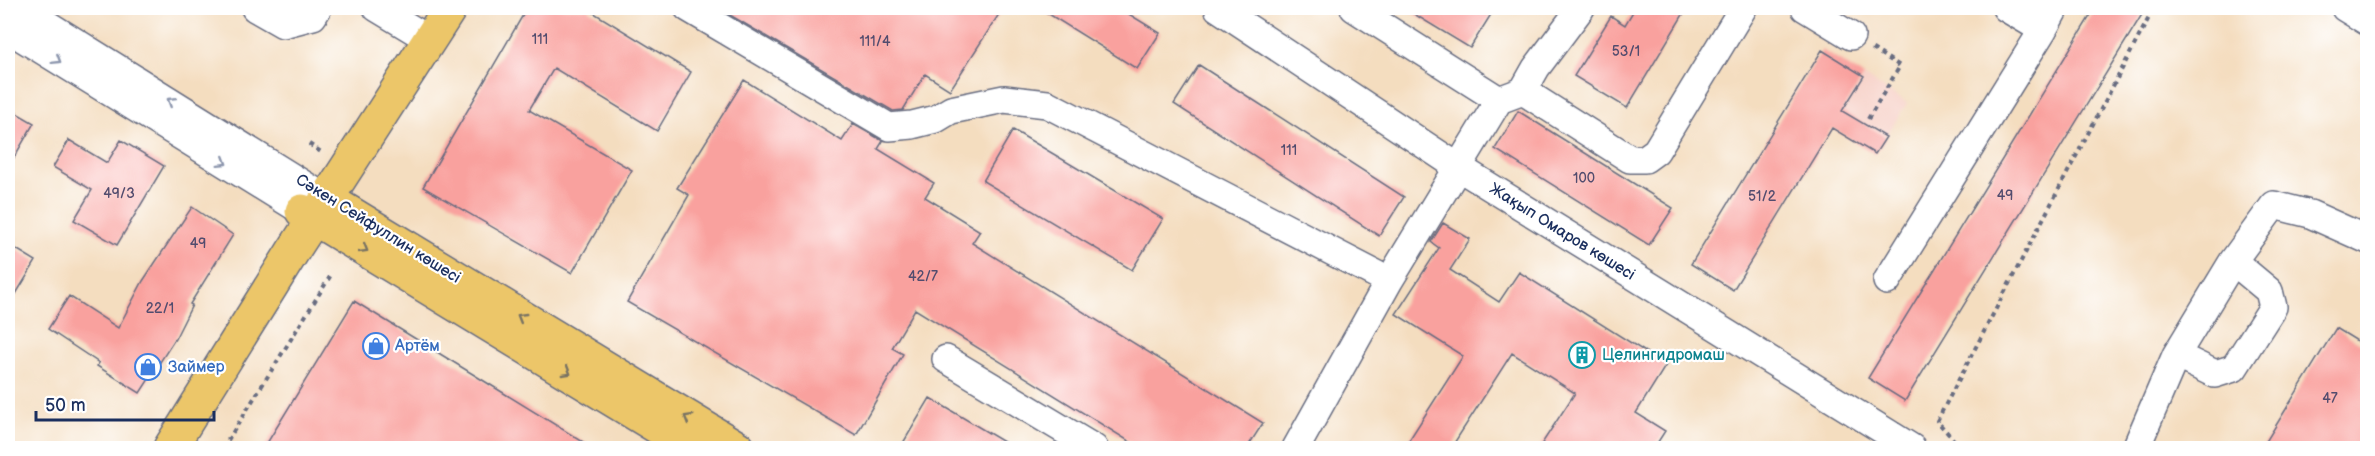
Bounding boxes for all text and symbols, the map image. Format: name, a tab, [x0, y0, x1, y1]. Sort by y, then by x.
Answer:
house number: 111	[532, 31, 548, 48]
house number: 111/4	[859, 33, 891, 50]
house number: 53/1	[1612, 43, 1640, 60]
one-way arrow	[51, 53, 61, 65]
one-way arrow	[167, 97, 178, 108]
house number: 111	[1281, 142, 1297, 159]
one-way arrow	[217, 155, 227, 167]
street label: Сәкен Сейфуллин көшесі	[292, 170, 464, 288]
house number: 100	[1573, 170, 1595, 187]
street label: Жақып Омаров көшесі	[1486, 179, 1638, 285]
house number: 49/3	[103, 185, 135, 202]
house number: 49	[1997, 187, 2013, 204]
house number: 51/2	[1748, 188, 1777, 205]
house number: 49	[190, 235, 206, 252]
one-way arrow	[358, 242, 368, 254]
house number: 42/7	[908, 268, 938, 285]
house number: 22/1	[146, 300, 174, 317]
one-way arrow	[517, 312, 527, 324]
shop icon: Артём	[361, 331, 391, 361]
place label: Артём	[394, 337, 440, 356]
building icon: Целингидромаш	[1567, 340, 1597, 370]
place label: Целингидромаш	[1602, 346, 1725, 365]
shop icon: Займер	[133, 352, 163, 382]
place label: Займер	[168, 358, 224, 377]
one-way arrow	[561, 365, 571, 377]
scale bar	[36, 384, 214, 422]
house number: 47	[2322, 390, 2338, 407]
text: 50 m	[45, 395, 86, 416]
one-way arrow	[684, 414, 694, 426]

